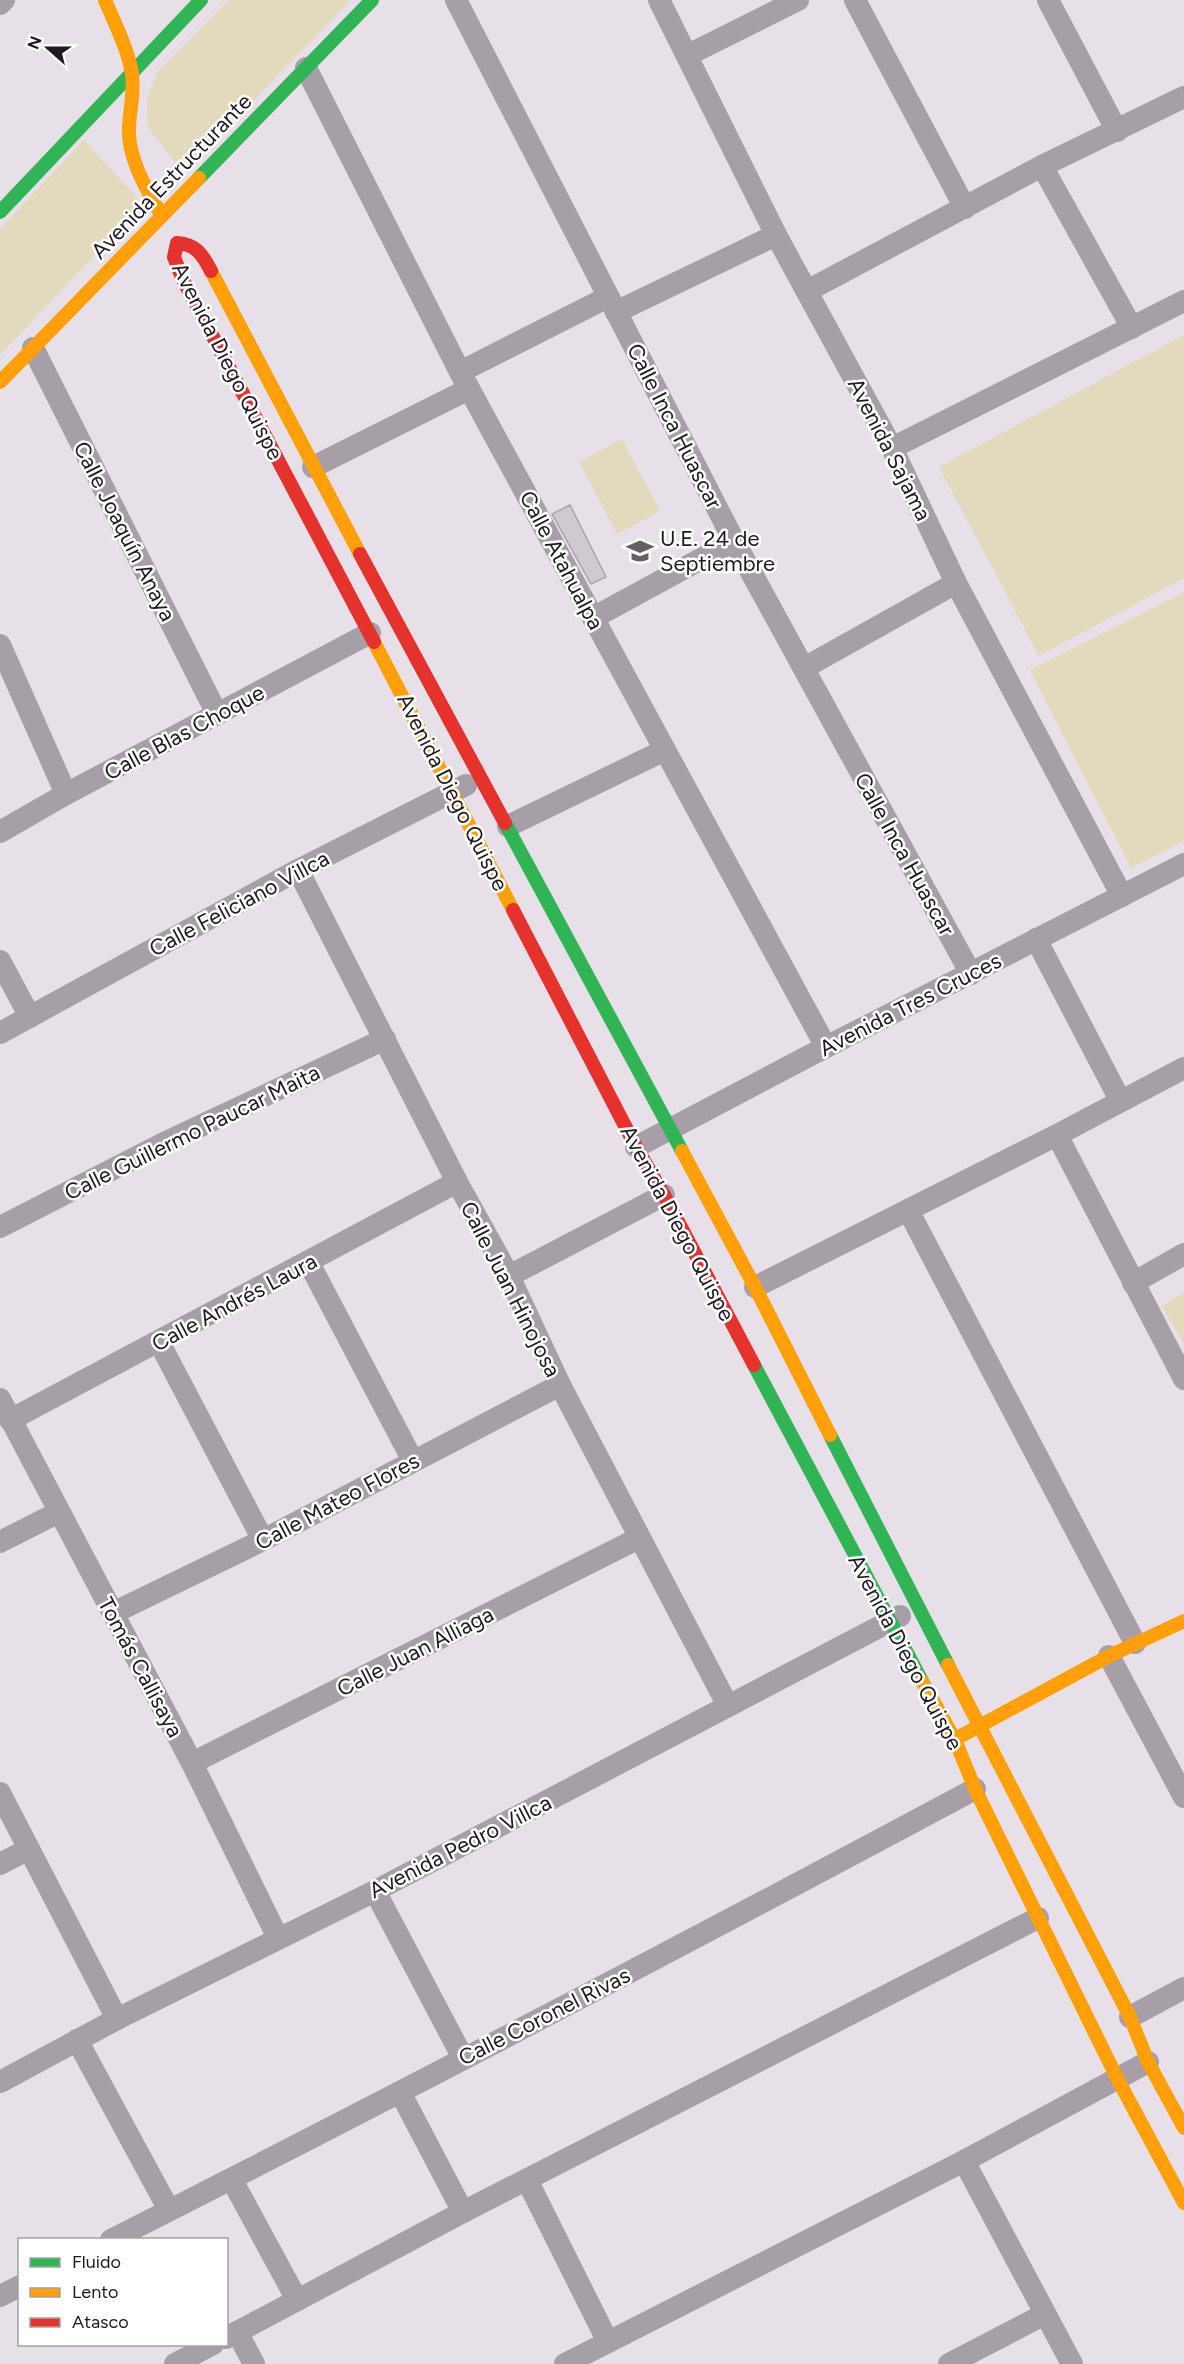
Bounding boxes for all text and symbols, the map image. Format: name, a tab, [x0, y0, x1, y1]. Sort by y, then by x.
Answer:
north arrow	[18, 18, 78, 78]
text: N	[23, 34, 46, 52]
street label: Avenida Estructurante	[85, 88, 257, 265]
street label: Avenida Diego Quispe	[166, 258, 289, 464]
street label: Calle Inca Huascar	[621, 339, 728, 514]
street label: Avenida Sajama	[842, 373, 937, 525]
street label: Calle Joaquín Anaya	[68, 437, 182, 626]
street label: Calle Atahualpa	[514, 486, 609, 634]
place label: U.E. 24 de Septiembre	[660, 525, 775, 577]
school or university icon: U.E. 24 de Septiembre	[625, 536, 655, 566]
street label: Calle Blas Choque	[100, 679, 269, 786]
street label: Avenida Diego Quispe	[391, 689, 514, 895]
street label: Calle Inca Huascar	[849, 768, 961, 941]
street label: Calle Feliciano Villca	[145, 845, 334, 962]
street label: Avenida Tres Cruces	[815, 947, 1006, 1062]
street label: Calle Guillermo Paucar Maita	[60, 1059, 324, 1206]
street label: Avenida Diego Quispe	[614, 1121, 741, 1326]
street label: Calle Juan Hinojosa	[455, 1197, 567, 1382]
street label: Calle Andrés Laura	[147, 1248, 321, 1357]
street label: Calle Mateo Flores	[251, 1447, 424, 1556]
street label: Avenida Diego Quispe	[842, 1550, 969, 1755]
street label: Tomás Callisaya	[92, 1593, 189, 1742]
street label: Calle Juan Alliaga	[333, 1600, 498, 1702]
street label: Avenida Pedro Villca	[365, 1789, 556, 1904]
street label: Calle Coronel Rivas	[454, 1961, 635, 2071]
legend	[18, 2238, 228, 2346]
text: Fluido	[72, 2251, 121, 2273]
text: Lento	[72, 2281, 118, 2303]
text: Atasco	[72, 2311, 129, 2333]

